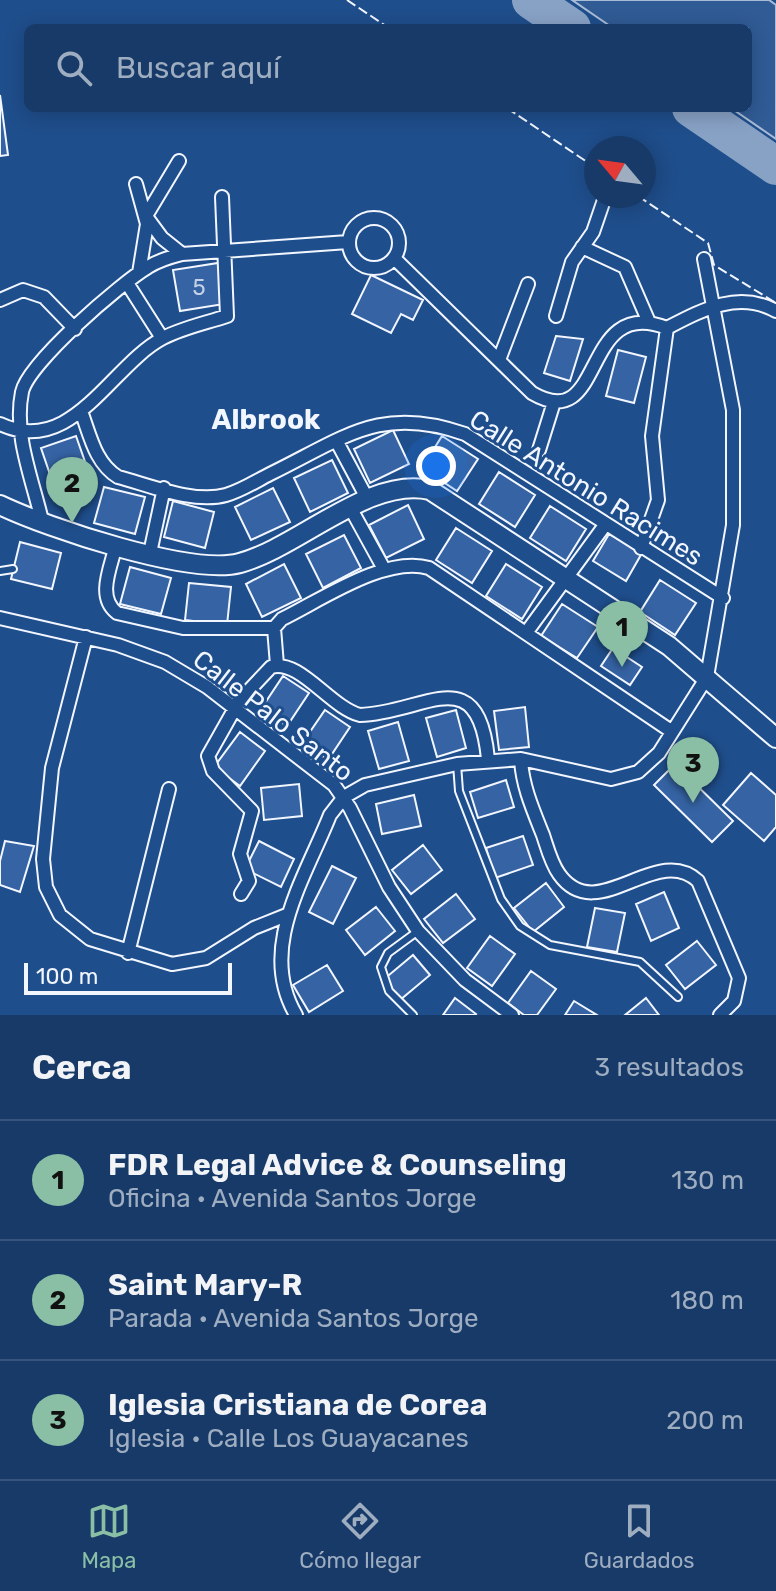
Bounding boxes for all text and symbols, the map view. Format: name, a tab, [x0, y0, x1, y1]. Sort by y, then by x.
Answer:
search box	[24, 24, 752, 112]
icon: search	[52, 46, 96, 90]
text: Buscar aquí	[116, 50, 280, 86]
north arrow	[584, 136, 656, 208]
house number: 5	[192, 274, 206, 301]
district label: Albrook	[212, 403, 321, 436]
street label: Calle Antonio Racimes	[464, 404, 708, 572]
your location	[416, 446, 456, 486]
pin: 2	[46, 457, 98, 523]
pin: 1	[596, 601, 648, 667]
street label: Calle Palo Santo	[187, 644, 359, 788]
pin: 3	[667, 737, 719, 803]
scale bar	[24, 959, 232, 995]
text: 100 m	[36, 963, 98, 990]
text: Cerca	[32, 1047, 131, 1088]
text: 3 resultados	[594, 1052, 744, 1083]
text: FDR Legal Advice & Counseling	[108, 1147, 567, 1183]
text: 1	[52, 1165, 64, 1196]
text: 130 m	[671, 1165, 744, 1196]
text: Oficina · Avenida Santos Jorge	[108, 1183, 477, 1214]
text: Saint Mary-R	[108, 1267, 302, 1303]
text: 2	[50, 1285, 66, 1316]
text: 180 m	[670, 1285, 744, 1316]
text: Parada · Avenida Santos Jorge	[108, 1303, 479, 1334]
text: Iglesia Cristiana de Corea	[108, 1387, 487, 1423]
text: 3	[49, 1405, 67, 1436]
text: 200 m	[666, 1405, 744, 1436]
text: Iglesia · Calle Los Guayacanes	[108, 1423, 469, 1454]
tab: Mapa	[81, 1499, 136, 1574]
tab: Cómo llegar	[299, 1499, 421, 1574]
tab: Guardados	[584, 1499, 694, 1574]

